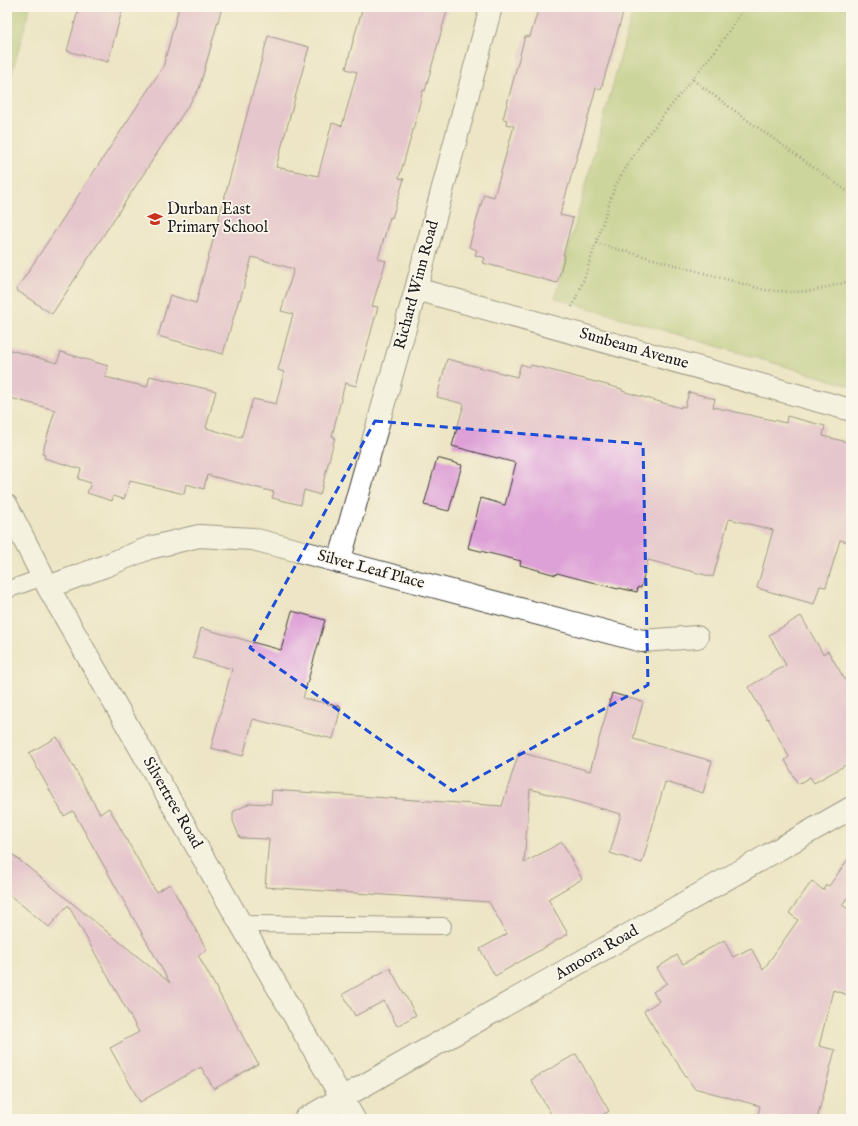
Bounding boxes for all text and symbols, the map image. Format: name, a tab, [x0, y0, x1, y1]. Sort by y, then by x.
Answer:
place label: Durban East Primary School	[167, 200, 269, 238]
school or university icon: Durban East Primary School	[146, 210, 164, 228]
street label: Richard Winn Road	[390, 218, 444, 352]
street label: Sunbeam Avenue	[577, 324, 691, 374]
street label: Silver Leaf Place	[315, 546, 427, 594]
street label: Silvertree Road	[138, 754, 207, 853]
street label: Amoora Road	[551, 921, 643, 985]

